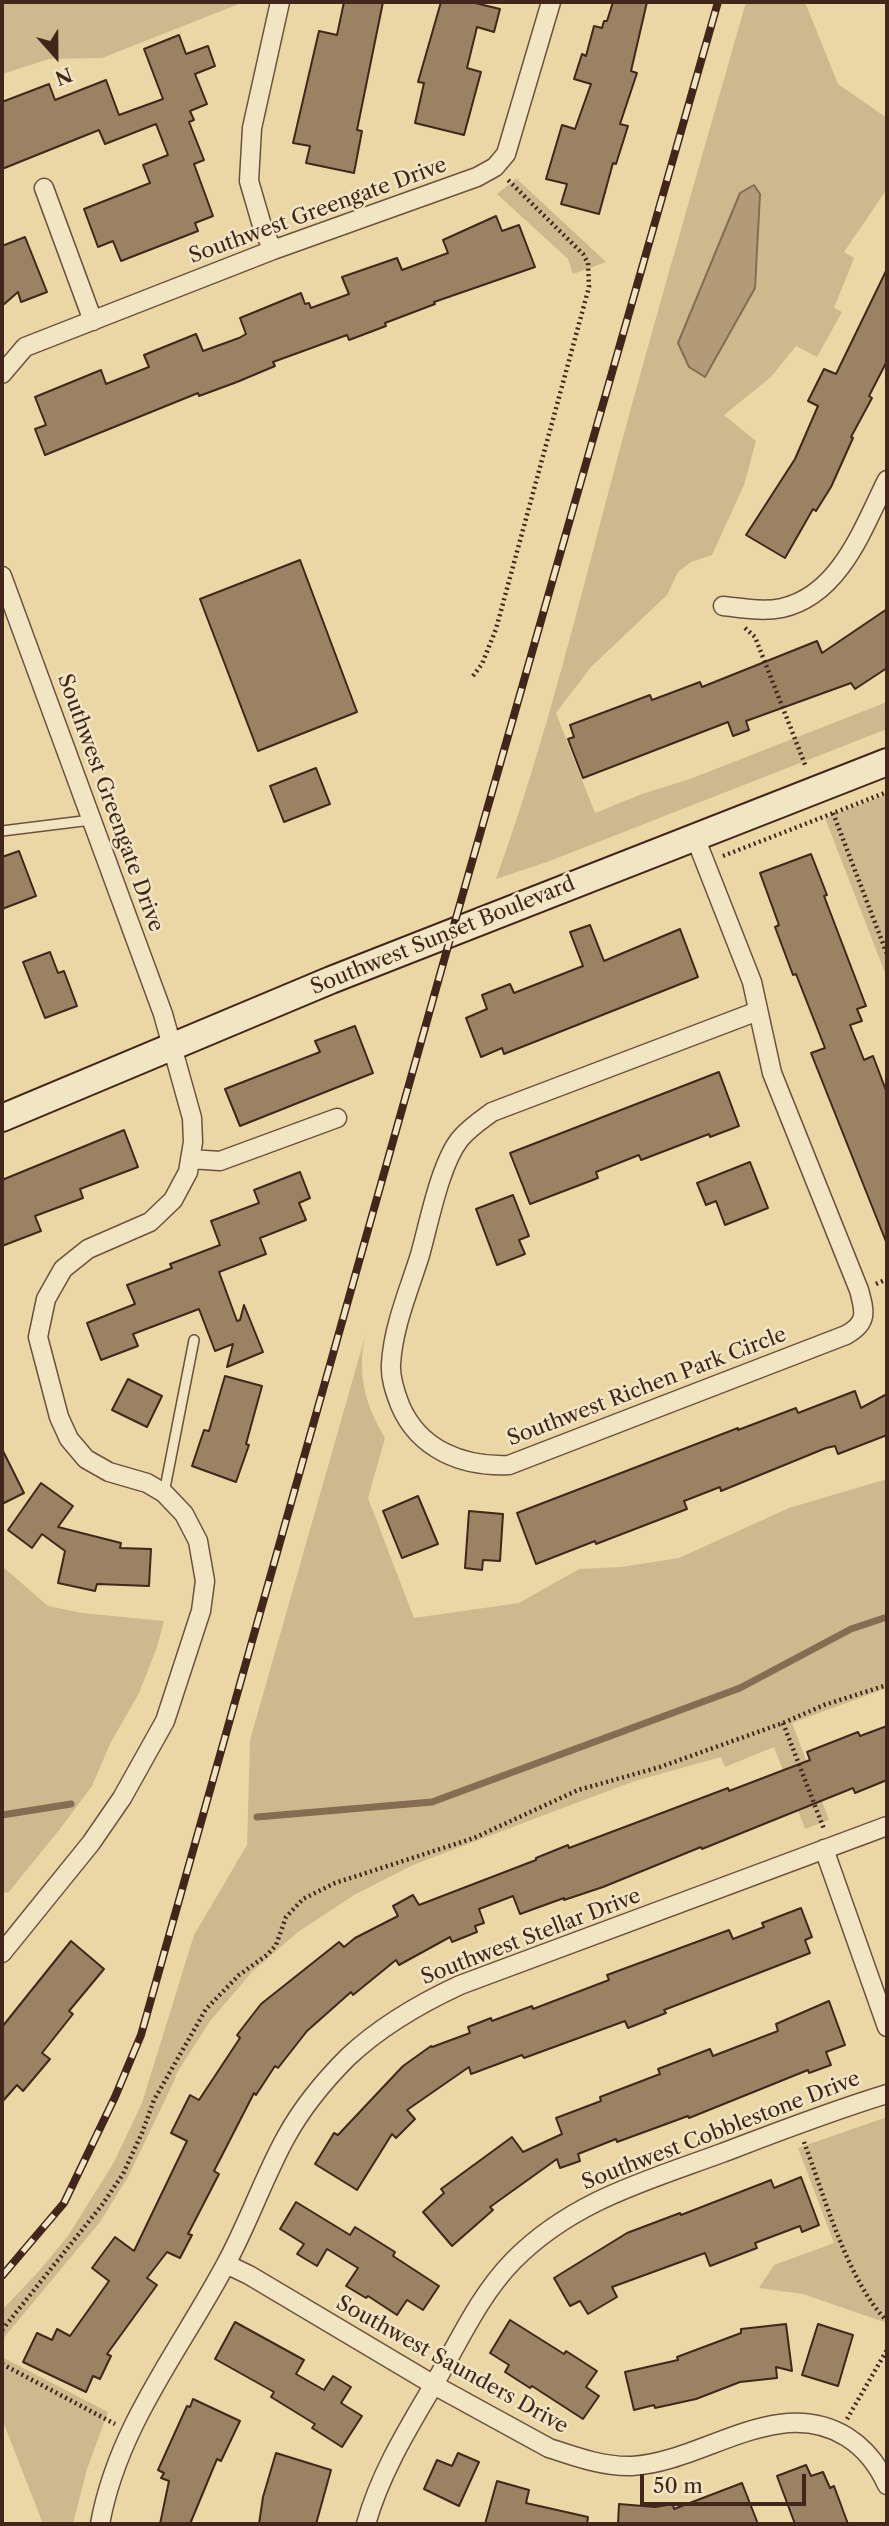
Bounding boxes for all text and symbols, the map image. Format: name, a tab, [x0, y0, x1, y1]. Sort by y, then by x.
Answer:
north arrow	[21, 21, 91, 91]
text: N	[52, 62, 76, 90]
street label: Southwest Greengate Drive	[186, 153, 450, 269]
street label: Southwest Greengate Drive	[52, 671, 168, 935]
street label: Southwest Sunset Boulevard	[307, 871, 579, 1001]
street label: Southwest Richen Park Circle	[504, 1322, 790, 1452]
street label: Southwest Stellar Drive	[418, 1883, 644, 1991]
street label: Southwest Cobblestone Drive	[578, 2066, 864, 2196]
street label: Southwest Saunders Drive	[332, 2291, 572, 2439]
scale bar	[644, 2460, 810, 2504]
text: 50 m	[653, 2473, 703, 2498]

